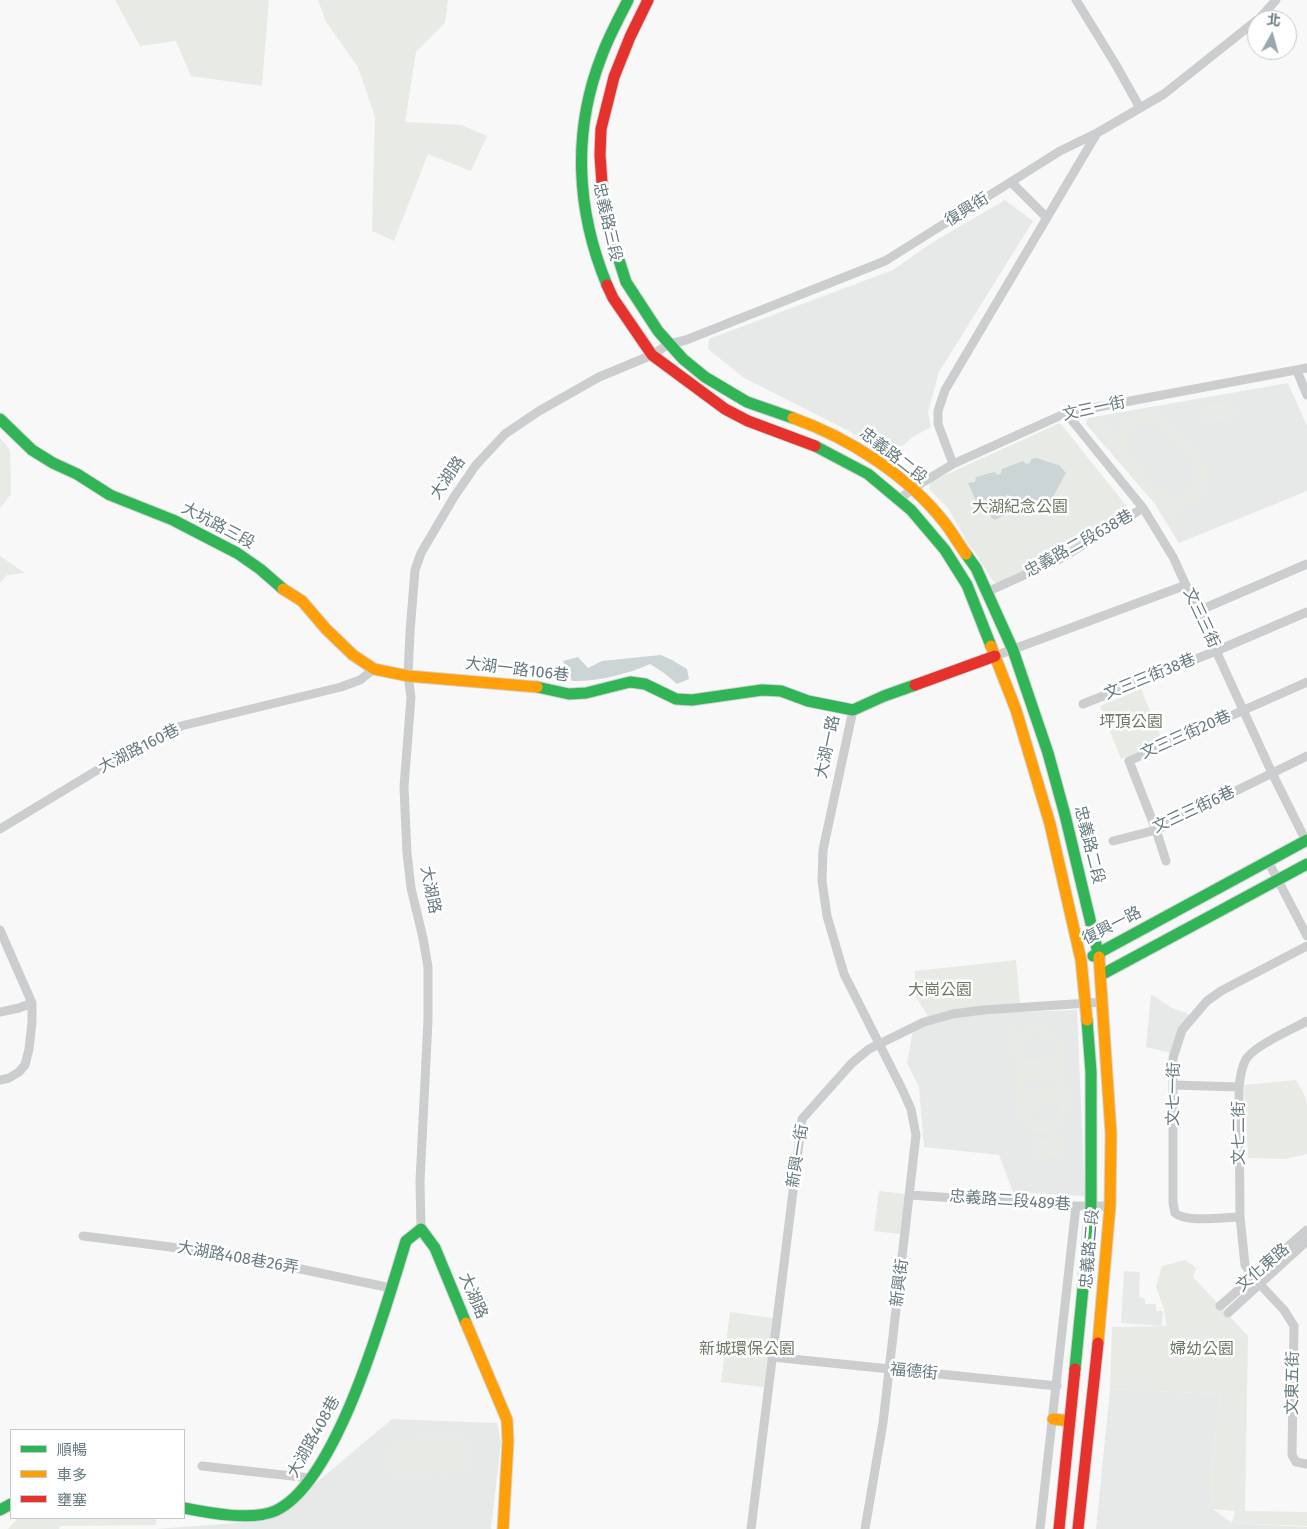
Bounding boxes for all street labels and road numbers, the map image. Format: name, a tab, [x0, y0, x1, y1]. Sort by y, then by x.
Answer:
street label: 忠義路三段	[589, 181, 625, 263]
street label: 復興街	[942, 189, 992, 231]
street label: 文三一街	[1061, 393, 1127, 425]
street label: 忠義路二段	[856, 424, 930, 488]
street label: 大湖路	[426, 453, 470, 503]
street label: 大坑路三段	[178, 499, 258, 553]
street label: 忠義路二段638巷	[1021, 506, 1137, 582]
street label: 文三三街	[1179, 585, 1223, 651]
street label: 文三三街38巷	[1102, 650, 1198, 704]
street label: 大湖一路106巷	[464, 654, 570, 686]
street label: 文三三街20巷	[1138, 707, 1234, 763]
street label: 大湖一路	[812, 714, 844, 780]
street label: 大湖路160巷	[95, 720, 183, 778]
street label: 文三三街6巷	[1150, 783, 1238, 837]
street label: 忠義路二段	[1070, 804, 1108, 886]
street label: 大湖路	[416, 865, 444, 915]
street label: 復興一路	[1079, 903, 1145, 949]
street label: 文七一街	[1164, 1062, 1184, 1126]
street label: 文七二街	[1230, 1101, 1250, 1165]
street label: 新興一街	[784, 1123, 812, 1189]
street label: 忠義路二段489巷	[949, 1187, 1071, 1215]
street label: 忠義路二段	[1077, 1208, 1103, 1290]
street label: 大湖路408巷26弄	[176, 1238, 300, 1278]
street label: 文化東路	[1233, 1240, 1293, 1296]
street label: 新興街	[888, 1258, 912, 1308]
street label: 大湖路	[455, 1270, 491, 1322]
street label: 文東五街	[1283, 1351, 1303, 1415]
street label: 福德街	[889, 1360, 939, 1384]
street label: 大湖路408巷	[284, 1393, 344, 1481]

